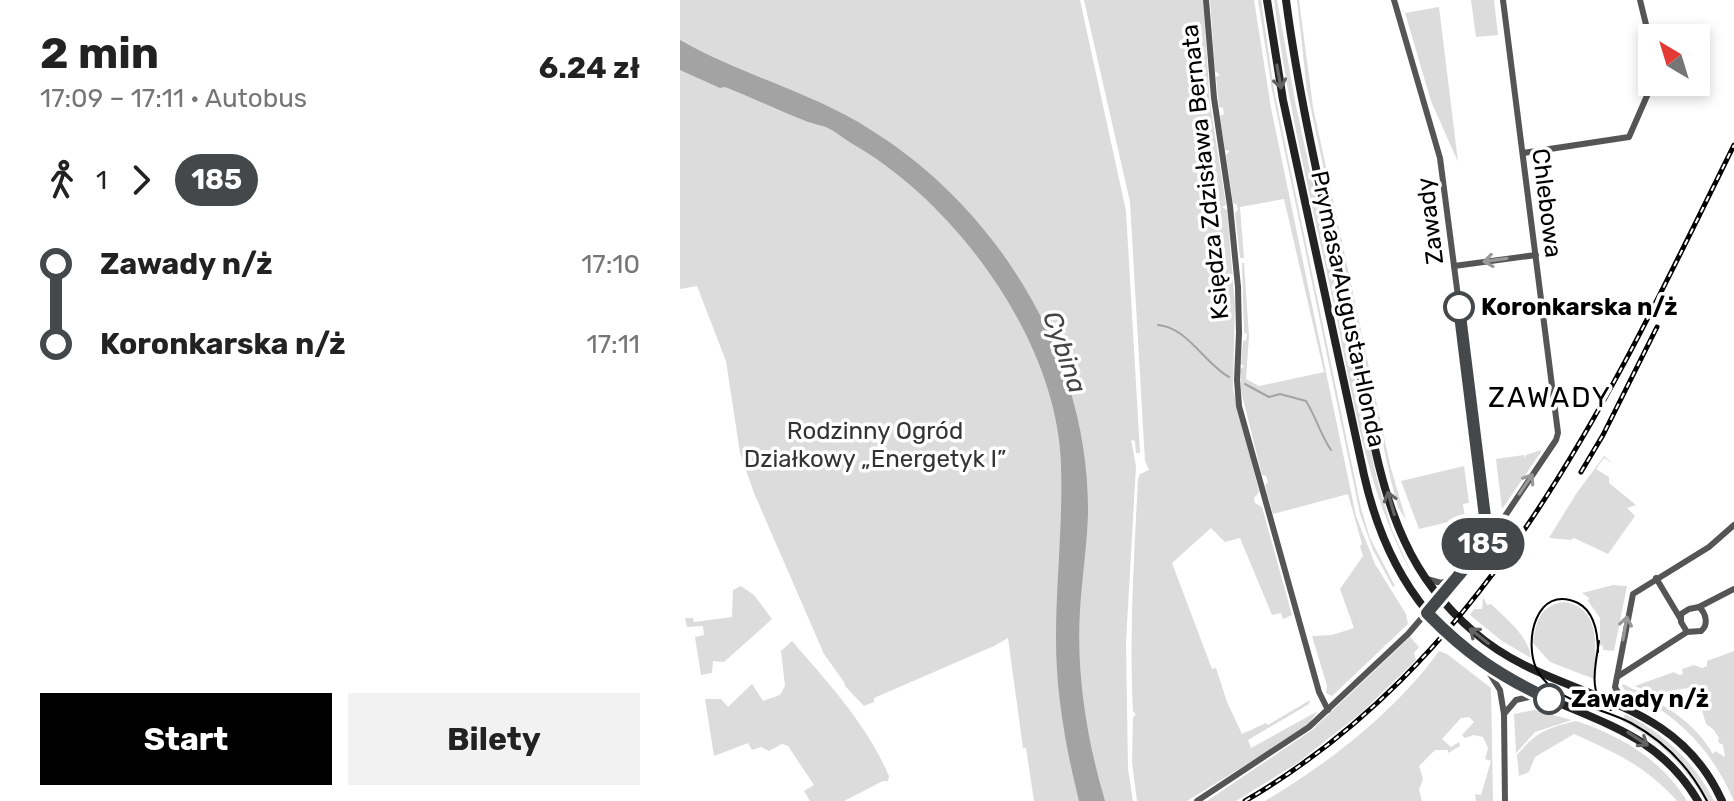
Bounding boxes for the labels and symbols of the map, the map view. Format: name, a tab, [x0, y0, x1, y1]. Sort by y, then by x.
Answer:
street label: Księdza Zdzisława Bernata	[1176, 23, 1234, 321]
north arrow	[1638, 24, 1710, 96]
one-way arrow	[1272, 64, 1287, 89]
street label: Chlebowa	[1526, 147, 1568, 259]
street label: Prymasa Augusta Hlonda	[1305, 168, 1391, 450]
street label: Zawady	[1411, 176, 1449, 266]
one-way arrow	[1482, 253, 1508, 268]
marker: Koronkarska n/ż	[1444, 292, 1474, 322]
place label: Koronkarska n/ż	[1481, 293, 1678, 321]
water label: Cybina	[1036, 307, 1093, 397]
district label: ZAWADY	[1488, 381, 1612, 414]
park label: Rodzinny Ogród Działkowy „Energetyk I”	[744, 417, 1006, 473]
one-way arrow	[1518, 474, 1534, 496]
one-way arrow	[1383, 491, 1398, 517]
line badge: 185	[1437, 518, 1529, 570]
one-way arrow	[1619, 615, 1634, 641]
one-way arrow	[1469, 627, 1490, 645]
marker: Zawady n/ż	[1534, 684, 1564, 714]
place label: Zawady n/ż	[1571, 685, 1709, 713]
one-way arrow	[1626, 731, 1649, 747]

